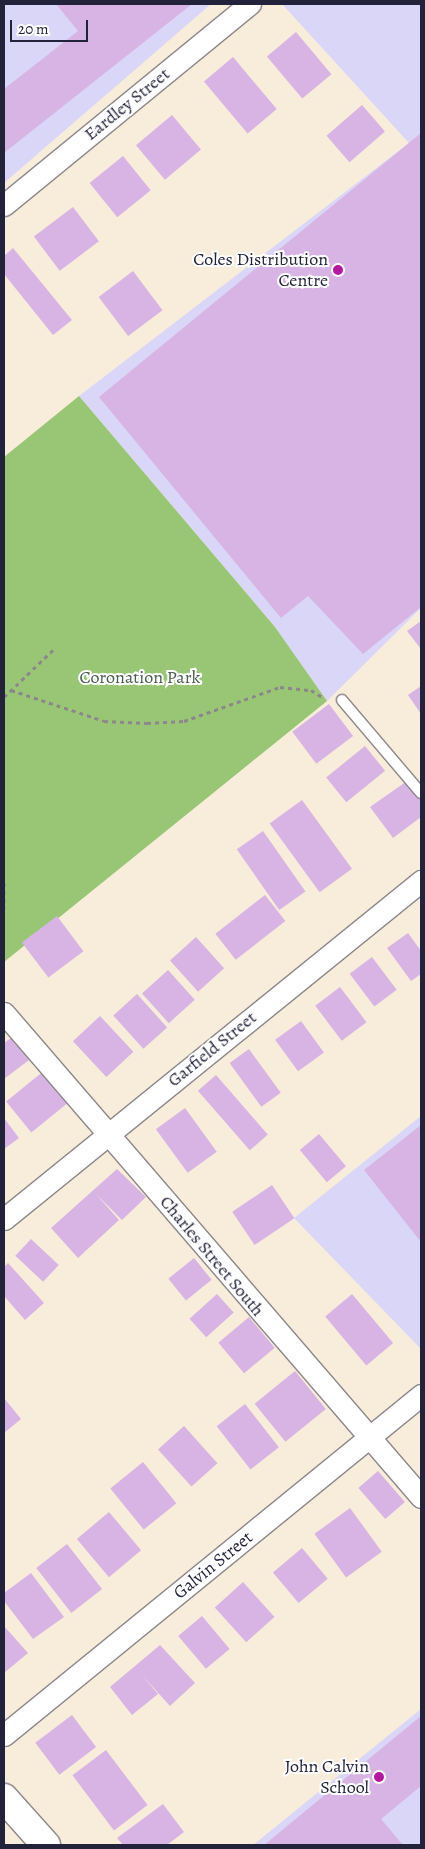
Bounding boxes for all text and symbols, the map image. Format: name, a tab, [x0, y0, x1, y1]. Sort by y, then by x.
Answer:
scale bar	[12, 10, 90, 42]
text: 20 m	[18, 19, 49, 39]
street label: Eardley Street	[80, 63, 174, 145]
place label: Coles Distribution Centre	[193, 249, 328, 292]
marker: Coles Distribution Centre	[332, 264, 344, 276]
park label: Coronation Park	[80, 666, 200, 688]
street label: Garfield Street	[163, 1007, 261, 1091]
street label: Charles Street South	[155, 1191, 269, 1321]
street label: Galvin Street	[169, 1527, 257, 1603]
place label: John Calvin School	[285, 1756, 369, 1798]
marker: John Calvin School	[373, 1771, 385, 1783]

